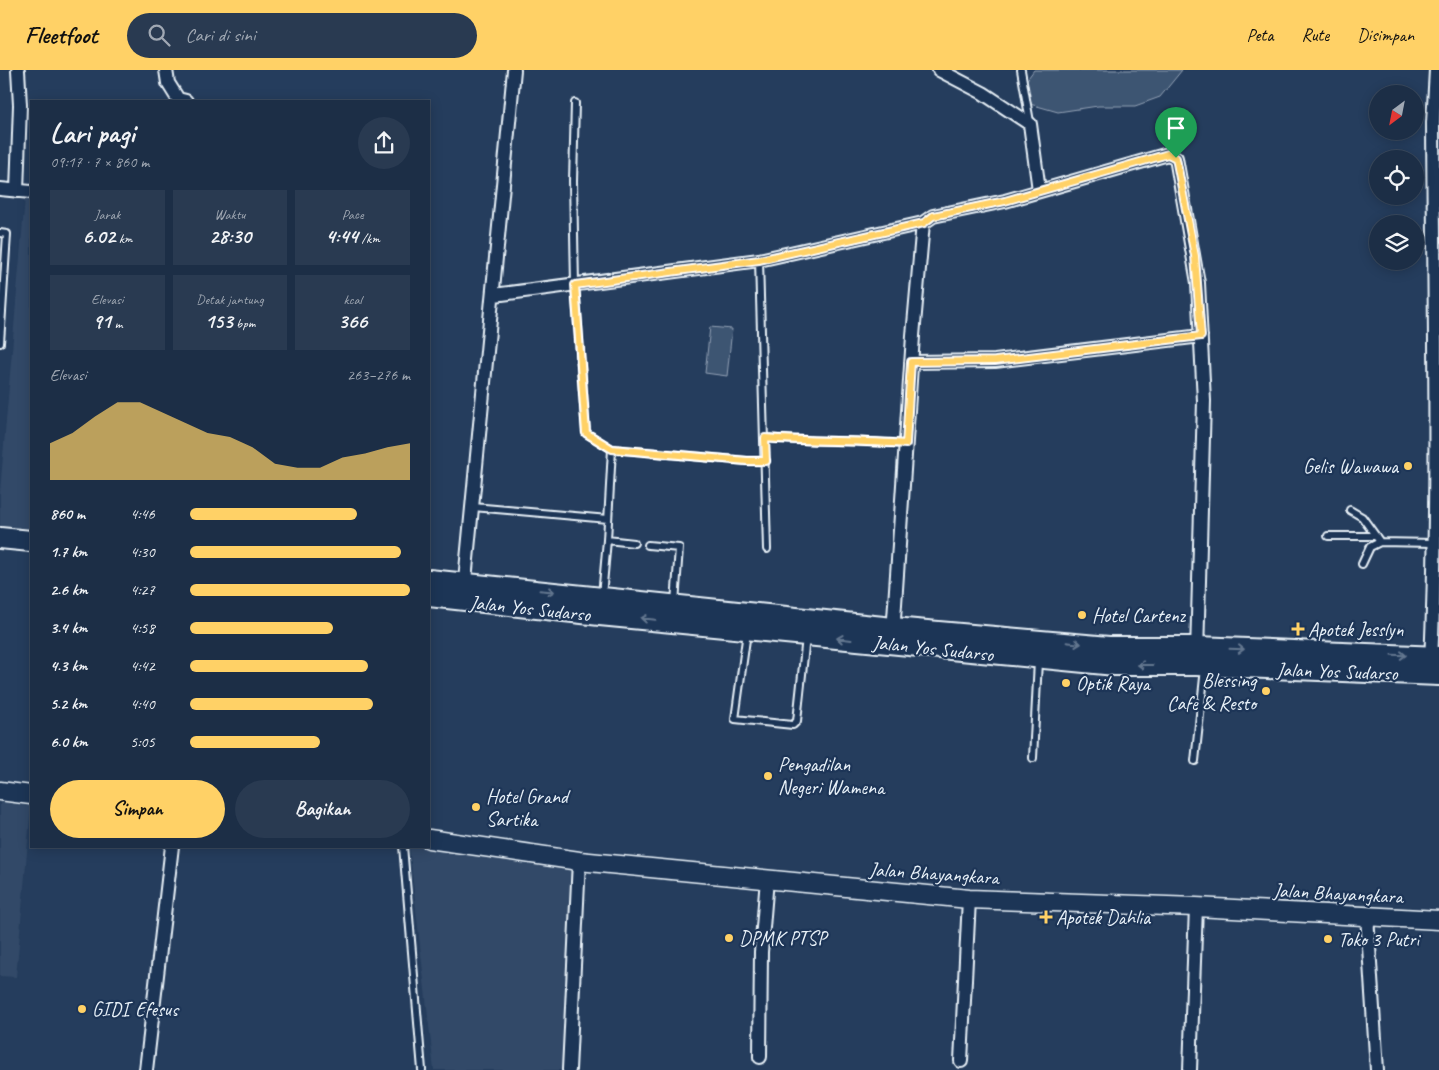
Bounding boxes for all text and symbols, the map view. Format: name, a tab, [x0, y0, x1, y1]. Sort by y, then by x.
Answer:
search box	[127, 13, 477, 58]
text: Fleetfoot	[25, 20, 97, 50]
icon: search	[145, 21, 173, 49]
text: Cari di sini	[185, 23, 255, 47]
text: Peta	[1247, 24, 1274, 46]
text: Rute	[1302, 24, 1329, 46]
text: Disimpan	[1357, 24, 1414, 46]
north arrow	[1369, 85, 1424, 140]
map controls	[1369, 85, 1424, 270]
pin	[1155, 107, 1197, 158]
icon: arrive	[1162, 114, 1190, 142]
text: Lari pagi	[50, 115, 135, 150]
button: share	[358, 117, 410, 169]
button: locate	[1369, 150, 1424, 205]
text: 09:17 · 7 × 860 m	[50, 152, 149, 172]
text: Jarak	[94, 206, 120, 223]
text: Waktu	[214, 206, 246, 223]
text: Pace	[342, 206, 363, 223]
button: layers	[1369, 215, 1424, 270]
text: 6.02	[82, 223, 115, 249]
text: 28:30	[209, 223, 251, 249]
text: 4:44	[326, 223, 358, 249]
text: km	[115, 230, 132, 247]
text: /km	[358, 230, 380, 247]
text: Elevasi	[91, 291, 123, 308]
text: Detak jantung	[196, 291, 264, 308]
text: kcal	[343, 291, 362, 308]
text: 91	[92, 308, 111, 334]
text: 153	[205, 308, 233, 334]
text: 366	[338, 308, 367, 334]
text: m	[111, 315, 122, 332]
text: bpm	[233, 315, 255, 332]
text: Elevasi	[50, 365, 87, 385]
text: 263–276 m	[347, 365, 410, 385]
place label: Gelis Wawawa	[1303, 454, 1400, 479]
marker: Gelis Wawawa	[1402, 460, 1414, 472]
text: 860 m	[50, 504, 85, 524]
text: 4:46	[130, 504, 155, 524]
text: 1.7 km	[50, 542, 87, 562]
text: 4:30	[130, 542, 155, 562]
text: 2.6 km	[50, 580, 88, 600]
text: 4:27	[130, 580, 155, 600]
one-way arrow	[539, 587, 555, 596]
street label: Jalan Yos Sudarso	[467, 590, 592, 627]
place label: Hotel Cartenz	[1092, 603, 1187, 628]
marker: Hotel Cartenz	[1076, 609, 1088, 621]
one-way arrow	[640, 615, 656, 624]
place label: Apotek Jesslyn	[1308, 617, 1404, 642]
text: 3.4 km	[50, 618, 87, 638]
text: 4:58	[130, 618, 155, 638]
marker: Apotek Jesslyn	[1292, 623, 1304, 635]
street label: Jalan Yos Sudarso	[870, 630, 995, 667]
one-way arrow	[837, 634, 853, 644]
one-way arrow	[1066, 639, 1082, 648]
one-way arrow	[1228, 644, 1244, 654]
one-way arrow	[1391, 651, 1407, 660]
text: 4.3 km	[50, 656, 87, 676]
text: 4:42	[130, 656, 155, 676]
street label: Jalan Yos Sudarso	[1275, 657, 1399, 686]
one-way arrow	[1138, 660, 1154, 670]
place label: Blessing Cafe & Resto	[1167, 668, 1258, 716]
place label: Optik Raya	[1076, 671, 1152, 696]
marker: Optik Raya	[1060, 677, 1072, 689]
marker: Blessing Cafe & Resto	[1260, 685, 1272, 697]
text: 5.2 km	[50, 694, 87, 714]
text: 4:40	[130, 694, 155, 714]
text: 6.0 km	[50, 732, 88, 752]
text: 5:05	[130, 732, 155, 752]
place label: Pengadilan Negeri Wamena	[778, 752, 886, 800]
marker: Pengadilan Negeri Wamena	[762, 770, 774, 782]
button: Simpan	[50, 780, 225, 838]
button: Bagikan	[235, 780, 410, 838]
place label: Hotel Grand Sartika	[486, 784, 571, 832]
marker: Hotel Grand Sartika	[470, 801, 482, 813]
street label: Jalan Bhayangkara	[867, 856, 1001, 891]
street label: Jalan Bhayangkara	[1272, 878, 1405, 909]
place label: Apotek Dahlia	[1056, 905, 1152, 930]
marker: Apotek Dahlia	[1040, 911, 1052, 923]
place label: DPMK PTSP	[739, 926, 829, 951]
place label: Toko 3 Putri	[1338, 927, 1421, 952]
marker: DPMK PTSP	[723, 932, 735, 944]
marker: Toko 3 Putri	[1322, 933, 1334, 945]
place label: GIDI Efesus	[92, 997, 180, 1022]
marker: GIDI Efesus	[76, 1003, 88, 1015]

